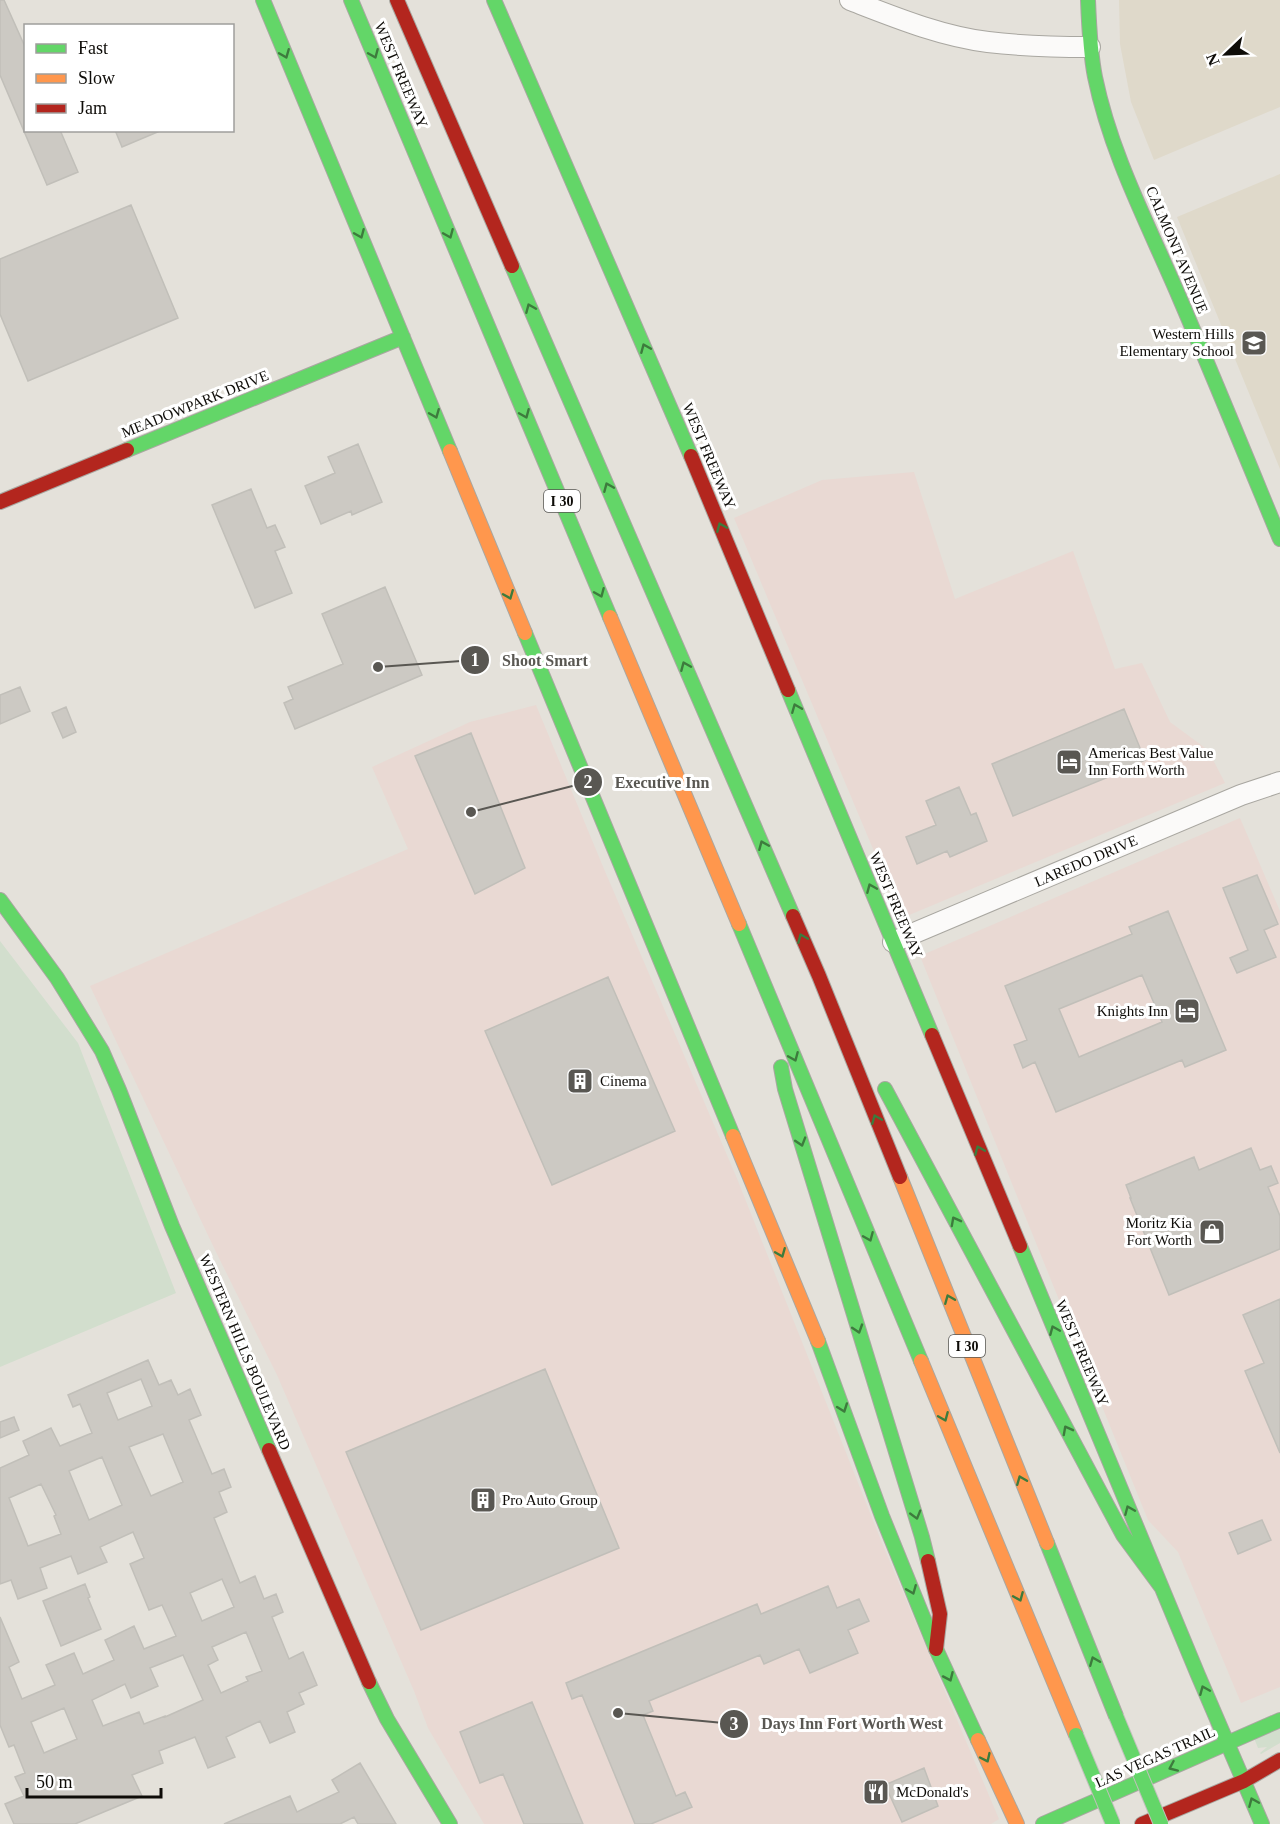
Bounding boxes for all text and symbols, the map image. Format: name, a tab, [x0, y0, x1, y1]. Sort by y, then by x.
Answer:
street label: WEST FREEWAY	[371, 20, 431, 131]
legend	[24, 24, 234, 132]
north arrow	[1196, 24, 1256, 84]
text: Fast	[78, 38, 108, 58]
one-way arrow	[278, 48, 290, 59]
one-way arrow	[367, 48, 379, 59]
text: N	[1202, 51, 1223, 68]
text: Slow	[78, 68, 115, 88]
text: Jam	[78, 98, 107, 118]
street label: CALMONT AVENUE	[1143, 184, 1211, 316]
one-way arrow	[442, 227, 454, 238]
one-way arrow	[353, 228, 365, 239]
one-way arrow	[526, 304, 538, 315]
place label: Western Hills Elementary School	[1119, 326, 1234, 359]
school or university icon: Western Hills Elementary School	[1239, 328, 1269, 358]
one-way arrow	[640, 343, 652, 354]
street label: MEADOWPARK DRIVE	[119, 367, 271, 441]
street label: WEST FREEWAY	[679, 401, 739, 512]
one-way arrow	[518, 407, 530, 418]
one-way arrow	[428, 408, 440, 419]
one-way arrow	[603, 483, 615, 494]
road number: I 30	[544, 490, 580, 512]
one-way arrow	[716, 523, 728, 534]
one-way arrow	[593, 587, 605, 598]
one-way arrow	[502, 588, 514, 599]
callout: Shoot Smart	[460, 643, 599, 677]
text: 1	[471, 650, 480, 670]
text: Shoot Smart	[502, 652, 589, 669]
one-way arrow	[681, 662, 693, 673]
one-way arrow	[791, 703, 803, 714]
place label: Americas Best Value Inn Forth Worth	[1088, 745, 1214, 778]
hotel icon: Americas Best Value Inn Forth Worth	[1054, 747, 1084, 777]
callout: Executive Inn	[573, 765, 722, 799]
text: 2	[584, 772, 593, 792]
text: Executive Inn	[615, 774, 709, 791]
street label: LAREDO DRIVE	[1032, 832, 1140, 890]
one-way arrow	[758, 841, 770, 852]
street label: WEST FREEWAY	[866, 850, 926, 961]
one-way arrow	[866, 883, 878, 894]
one-way arrow	[798, 933, 810, 944]
hotel icon: Knights Inn	[1172, 996, 1202, 1026]
place label: Knights Inn	[1097, 1003, 1169, 1019]
one-way arrow	[787, 1051, 799, 1062]
building icon: Cinema	[565, 1066, 595, 1096]
place label: Cinema	[600, 1073, 647, 1089]
one-way arrow	[871, 1114, 883, 1125]
one-way arrow	[794, 1136, 806, 1147]
one-way arrow	[974, 1145, 986, 1156]
place label: Moritz Kia Fort Worth	[1126, 1215, 1192, 1248]
one-way arrow	[951, 1217, 962, 1228]
shop icon: Moritz Kia Fort Worth	[1197, 1217, 1227, 1247]
one-way arrow	[862, 1231, 874, 1242]
one-way arrow	[774, 1246, 786, 1257]
street label: WESTERN HILLS BOULEVARD	[196, 1252, 294, 1453]
one-way arrow	[943, 1295, 956, 1305]
street label: WEST FREEWAY	[1052, 1298, 1112, 1409]
one-way arrow	[851, 1323, 863, 1334]
one-way arrow	[1049, 1325, 1061, 1336]
road number: I 30	[949, 1335, 985, 1357]
one-way arrow	[835, 1402, 848, 1413]
one-way arrow	[937, 1411, 949, 1422]
one-way arrow	[1063, 1426, 1074, 1436]
one-way arrow	[1016, 1476, 1028, 1487]
building icon: Pro Auto Group	[468, 1485, 498, 1515]
place label: Pro Auto Group	[502, 1492, 598, 1508]
one-way arrow	[1124, 1505, 1136, 1516]
one-way arrow	[908, 1510, 921, 1520]
one-way arrow	[905, 1584, 917, 1595]
one-way arrow	[1012, 1591, 1024, 1602]
one-way arrow	[1089, 1657, 1101, 1668]
one-way arrow	[941, 1671, 953, 1682]
one-way arrow	[1199, 1685, 1211, 1696]
callout: Days Inn Fort Worth West	[719, 1707, 955, 1741]
text: 3	[730, 1714, 739, 1734]
text: Days Inn Fort Worth West	[761, 1715, 943, 1733]
street label: LAS VEGAS TRAIL	[1093, 1723, 1217, 1791]
one-way arrow	[979, 1752, 991, 1763]
one-way arrow	[1169, 1760, 1180, 1772]
scale bar	[27, 1761, 160, 1799]
text: 50 m	[36, 1772, 73, 1792]
restaurant icon: McDonald's	[861, 1777, 891, 1807]
place label: McDonald's	[896, 1784, 969, 1800]
one-way arrow	[1248, 1798, 1260, 1809]

